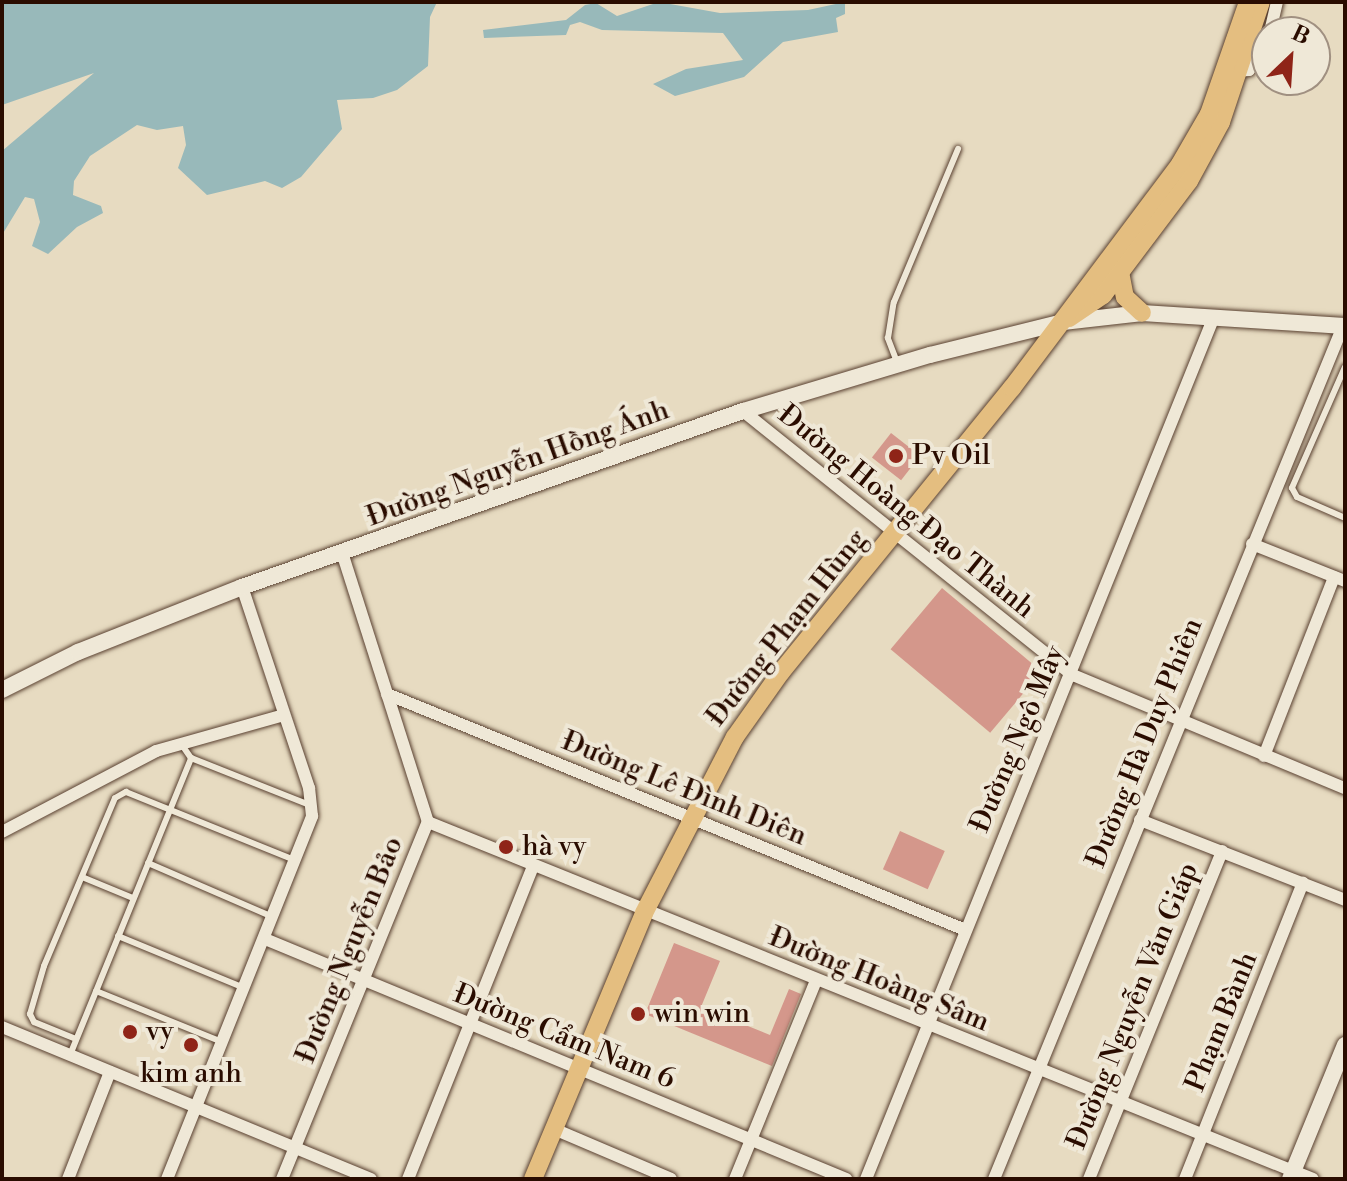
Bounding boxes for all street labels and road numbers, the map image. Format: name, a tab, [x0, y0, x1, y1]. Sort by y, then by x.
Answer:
street label: Đường Nguyễn Hồng Ánh	[362, 394, 674, 534]
street label: Đường Hoàng Đạo Thành	[771, 398, 1041, 626]
street label: Đường Phạm Hùng	[700, 523, 874, 733]
street label: Đường Hà Duy Phiên	[1080, 613, 1210, 873]
street label: Đường Ngô Mây	[964, 641, 1072, 837]
street label: Đường Lê Đình Diên	[557, 725, 811, 853]
street label: Đường Nguyễn Bảo	[289, 832, 411, 1068]
street label: Đường Nguyễn Văn Giáp	[1060, 858, 1206, 1154]
street label: Đường Hoàng Sâm	[764, 921, 994, 1039]
street label: Phạm Bành	[1179, 947, 1265, 1097]
street label: Đường Cẩm Nam 6	[448, 977, 680, 1097]

